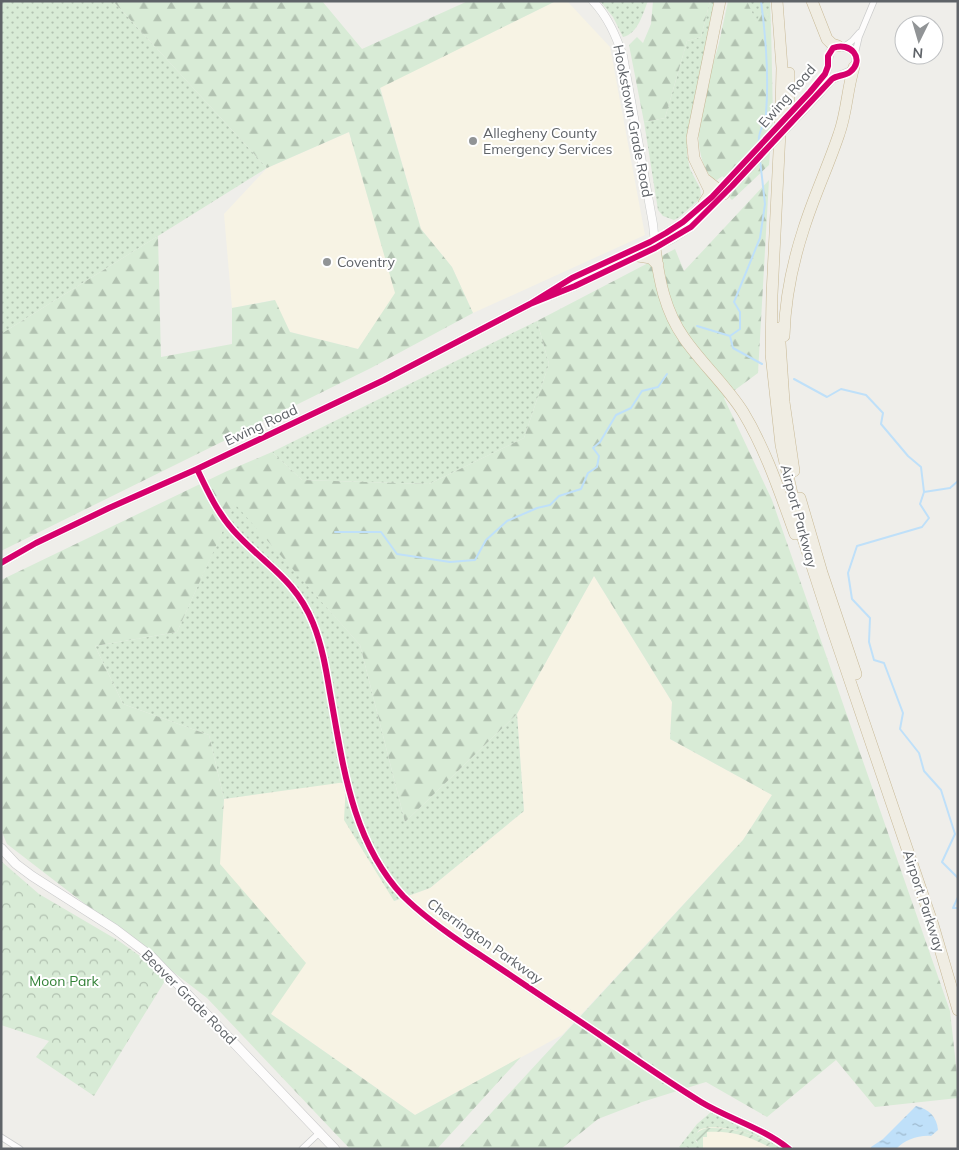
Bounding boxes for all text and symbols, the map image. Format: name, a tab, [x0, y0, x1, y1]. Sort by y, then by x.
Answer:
north arrow	[894, 15, 944, 65]
street label: Hookstown Grade Road	[609, 43, 657, 199]
text: N	[912, 44, 924, 62]
street label: Ewing Road	[755, 61, 819, 131]
place label: Allegheny County Emergency Services	[483, 124, 612, 158]
marker: Allegheny County Emergency Services	[467, 135, 479, 147]
place label: Coventry	[337, 253, 396, 271]
marker: Coventry	[321, 256, 333, 268]
street label: Ewing Road	[222, 400, 300, 450]
street label: Airport Parkway	[777, 462, 822, 570]
street label: Airport Parkway	[899, 848, 949, 955]
street label: Cherrington Parkway	[424, 894, 547, 988]
street label: Beaver Grade Road	[138, 946, 240, 1048]
park label: Moon Park	[29, 972, 99, 990]

